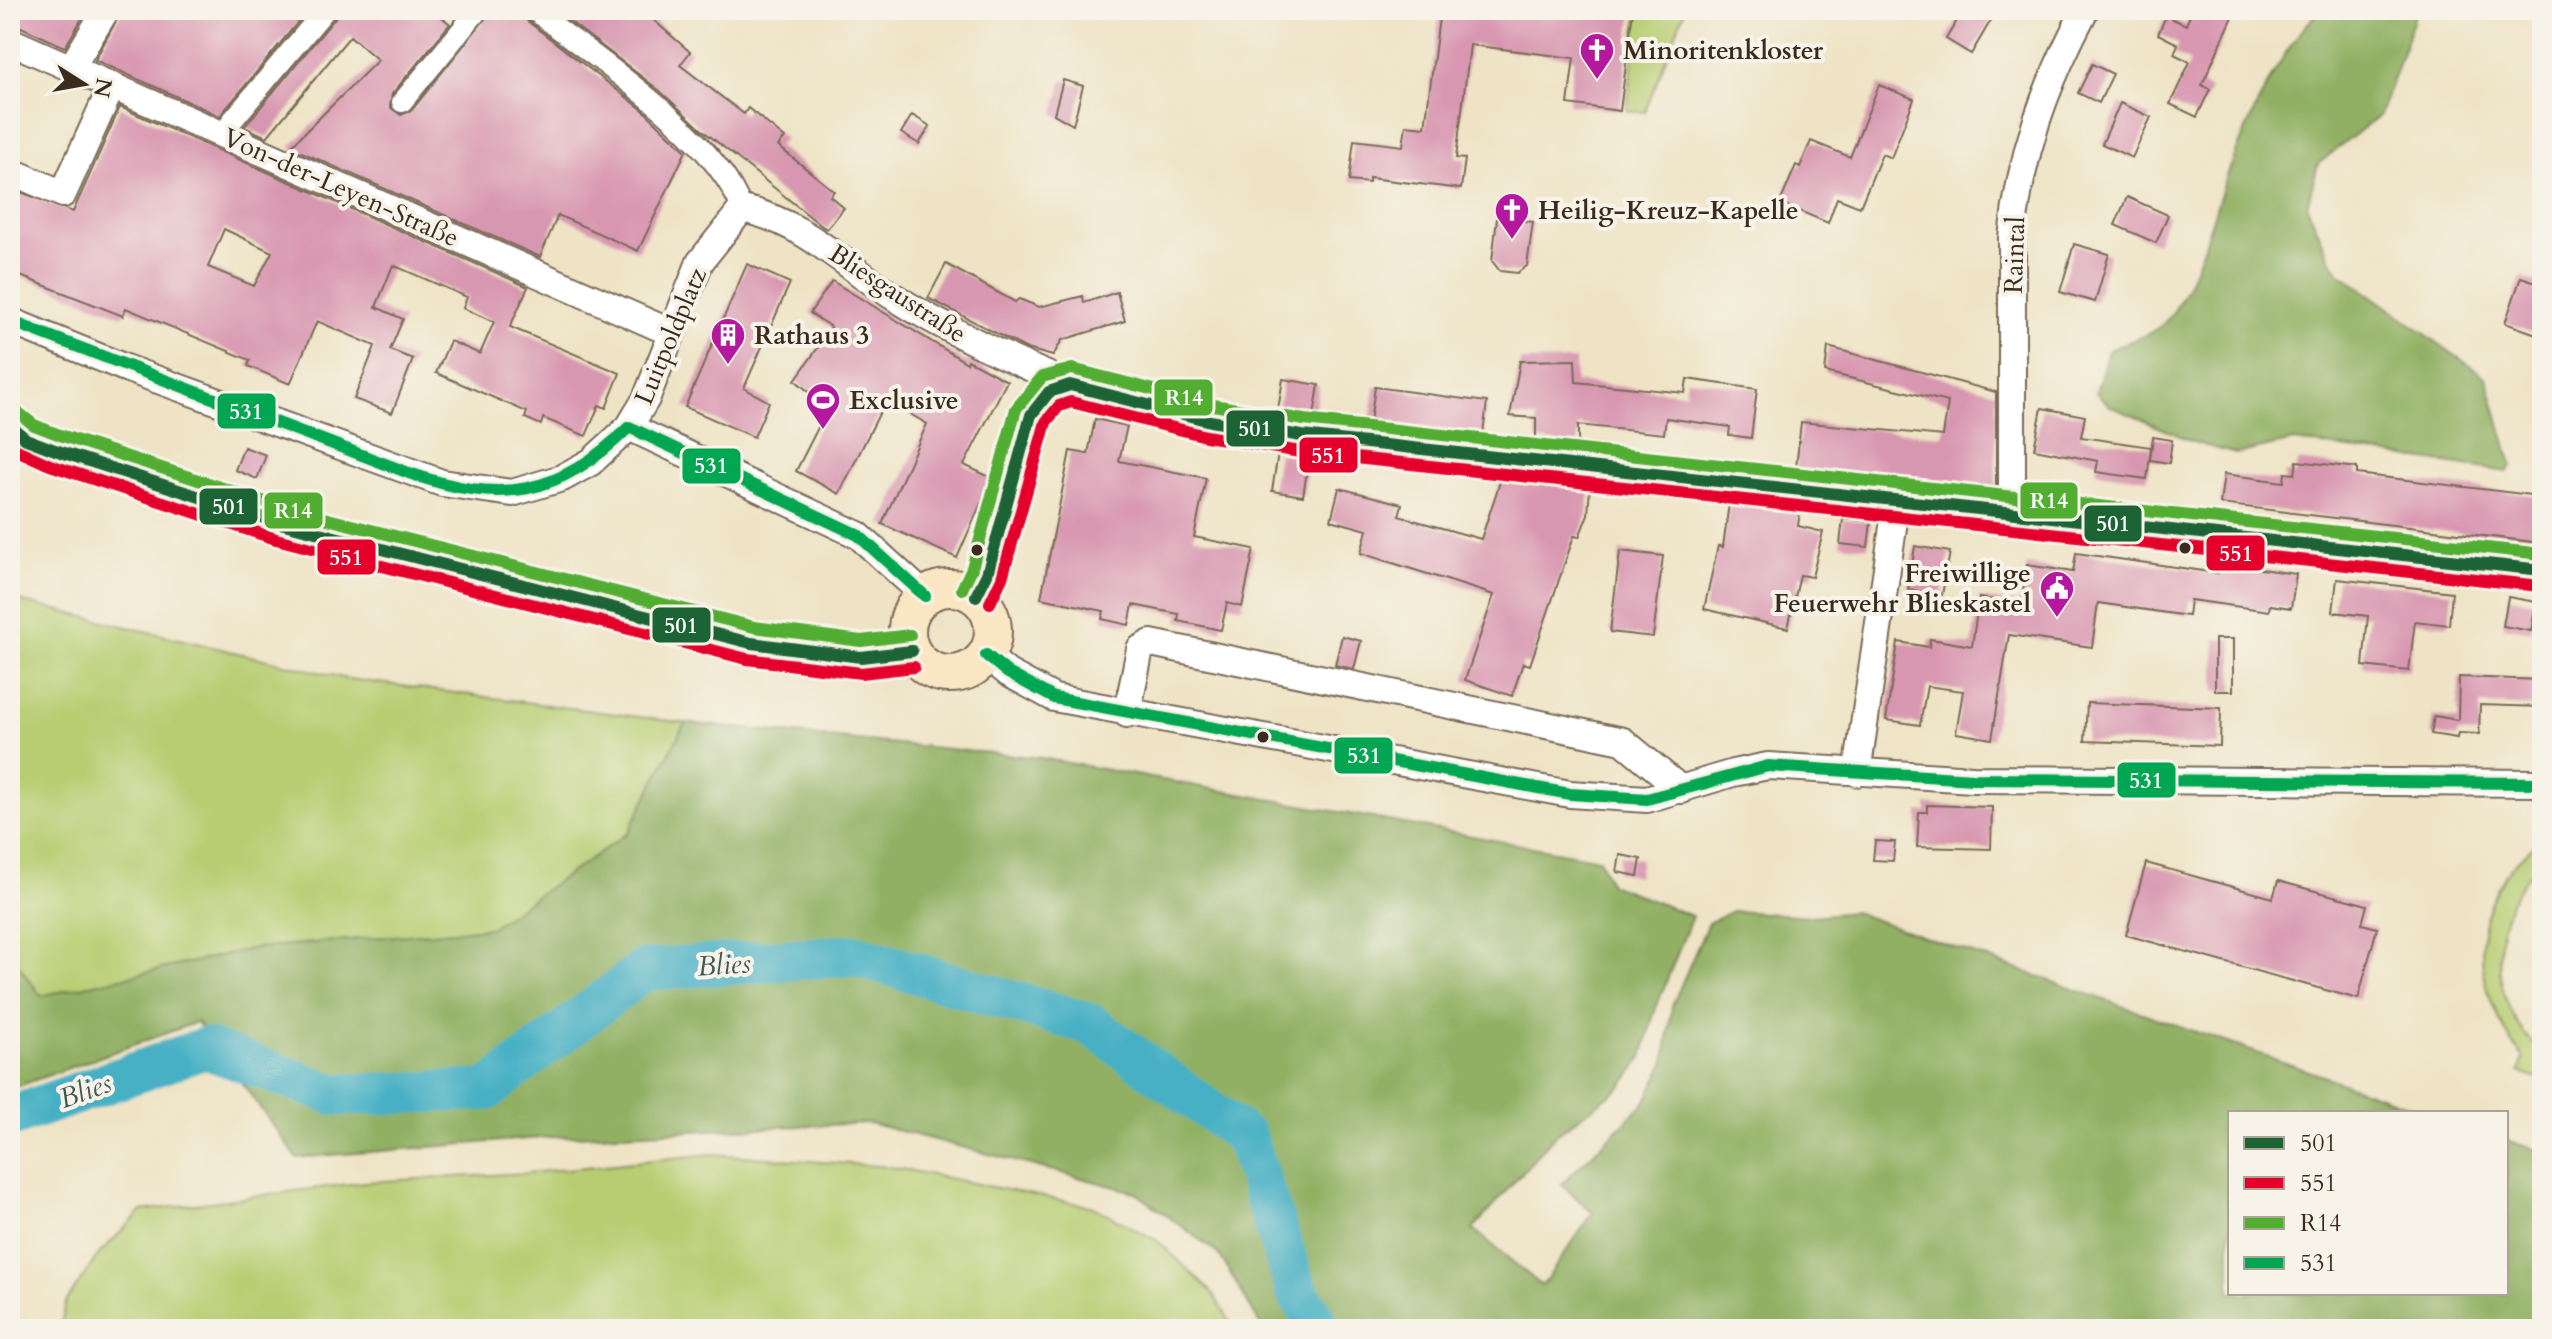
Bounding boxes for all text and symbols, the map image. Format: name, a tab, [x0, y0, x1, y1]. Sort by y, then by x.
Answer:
church icon: Minoritenkloster	[1578, 31, 1616, 81]
place label: Minoritenkloster	[1623, 33, 1824, 68]
north arrow	[44, 44, 124, 124]
text: N	[86, 75, 119, 100]
street label: Von-der-Leyen-Straße	[217, 120, 464, 255]
church icon: Heilig-Kreuz-Kapelle	[1493, 191, 1531, 241]
place label: Heilig-Kreuz-Kapelle	[1538, 193, 1799, 228]
street label: Raintal	[1996, 215, 2033, 294]
street label: Bliesgaustraße	[822, 236, 973, 351]
street label: Luitpoldplatz	[626, 262, 715, 410]
building icon: Rathaus 3	[709, 316, 747, 366]
place label: Rathaus 3	[754, 318, 869, 353]
line badge: R14	[1153, 378, 1214, 417]
sports icon: Exclusive	[804, 381, 842, 431]
place label: Exclusive	[849, 383, 959, 418]
text: R14	[1165, 383, 1203, 413]
line badge: 531	[216, 392, 277, 430]
text: 531	[229, 397, 263, 427]
line badge: 501	[1225, 409, 1286, 448]
text: 501	[1238, 414, 1272, 444]
line badge: 551	[1298, 436, 1359, 474]
text: 551	[1311, 441, 1345, 471]
line badge: 531	[681, 447, 742, 485]
text: 531	[694, 451, 728, 481]
line badge: R14	[2019, 481, 2079, 520]
text: R14	[2030, 486, 2068, 516]
line badge: 501	[198, 487, 259, 526]
line badge: R14	[263, 491, 324, 530]
text: 501	[212, 492, 246, 522]
text: R14	[274, 496, 312, 526]
line badge: 501	[2083, 504, 2143, 543]
text: 501	[2096, 509, 2130, 539]
line badge: 551	[2205, 534, 2266, 572]
line badge: 551	[316, 538, 377, 576]
text: 551	[2219, 539, 2253, 569]
unlabelled marker	[2177, 540, 2193, 556]
unlabelled marker	[969, 542, 985, 558]
text: 551	[329, 543, 363, 573]
place label: Freiwillige Feuerwehr Blieskastel	[1774, 556, 2031, 621]
public building icon: Freiwillige Feuerwehr Blieskastel	[2038, 569, 2076, 619]
line badge: 501	[651, 606, 712, 644]
text: 501	[664, 611, 698, 641]
unlabelled marker	[1255, 729, 1271, 745]
line badge: 531	[1333, 736, 1394, 775]
text: 531	[1347, 741, 1381, 771]
line badge: 531	[2116, 761, 2177, 799]
text: 531	[2129, 766, 2163, 796]
water label: Blies	[696, 944, 753, 986]
water label: Blies	[54, 1064, 117, 1118]
legend	[2228, 1111, 2508, 1295]
text: 501	[2300, 1127, 2337, 1160]
text: 551	[2300, 1167, 2337, 1200]
text: R14	[2300, 1207, 2341, 1240]
text: 531	[2300, 1247, 2337, 1280]

